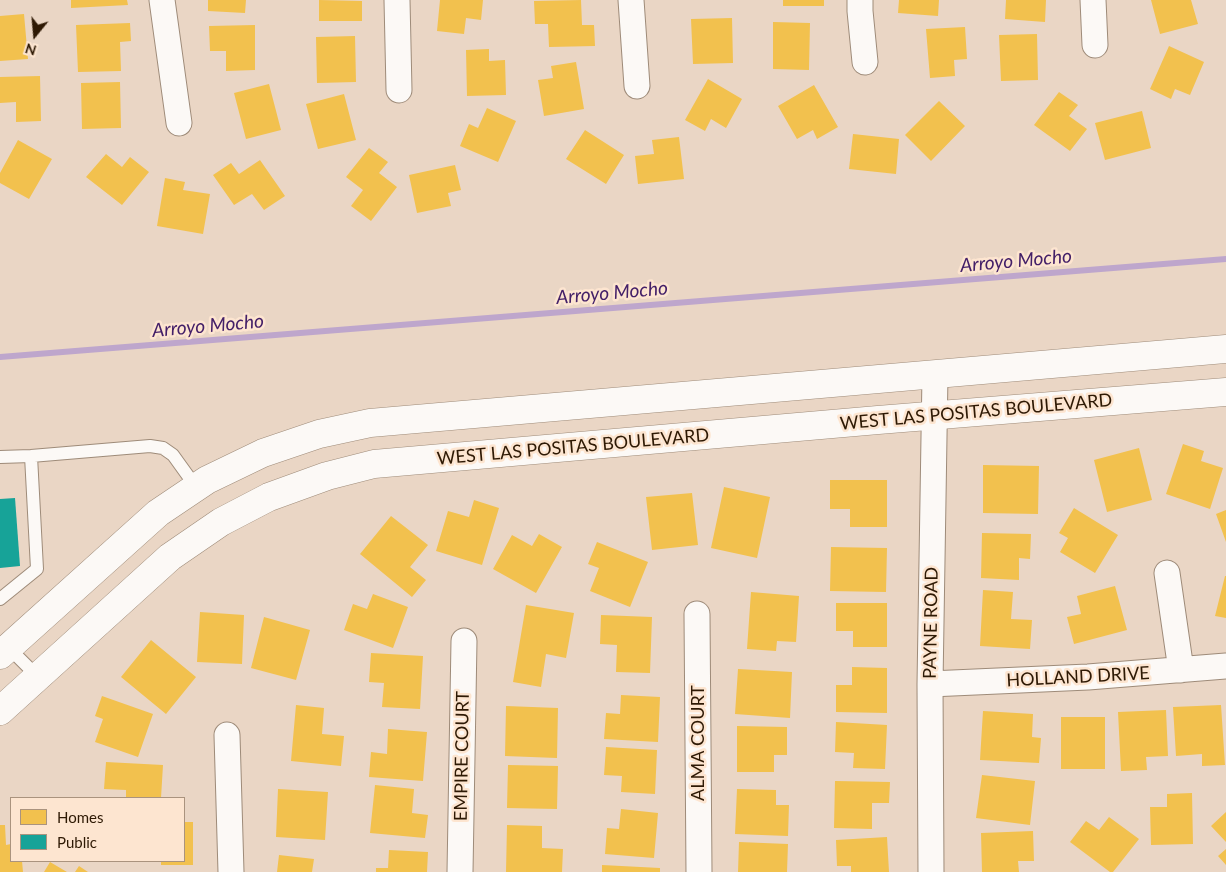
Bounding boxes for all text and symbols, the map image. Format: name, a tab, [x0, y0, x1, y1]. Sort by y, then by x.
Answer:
north arrow	[10, 10, 60, 60]
text: N	[23, 40, 38, 60]
water label: Arroyo Mocho	[959, 245, 1073, 277]
water label: Arroyo Mocho	[555, 277, 669, 309]
water label: Arroyo Mocho	[151, 310, 265, 342]
street label: WEST LAS POSITAS BOULEVARD	[839, 389, 1113, 435]
street label: WEST LAS POSITAS BOULEVARD	[436, 424, 710, 470]
street label: PAYNE ROAD	[919, 567, 943, 679]
street label: HOLLAND DRIVE	[1006, 662, 1150, 692]
street label: ALMA COURT	[687, 685, 709, 801]
street label: EMPIRE COURT	[450, 691, 474, 821]
legend	[10, 797, 185, 862]
text: Homes	[57, 808, 103, 826]
text: Public	[57, 833, 97, 851]

